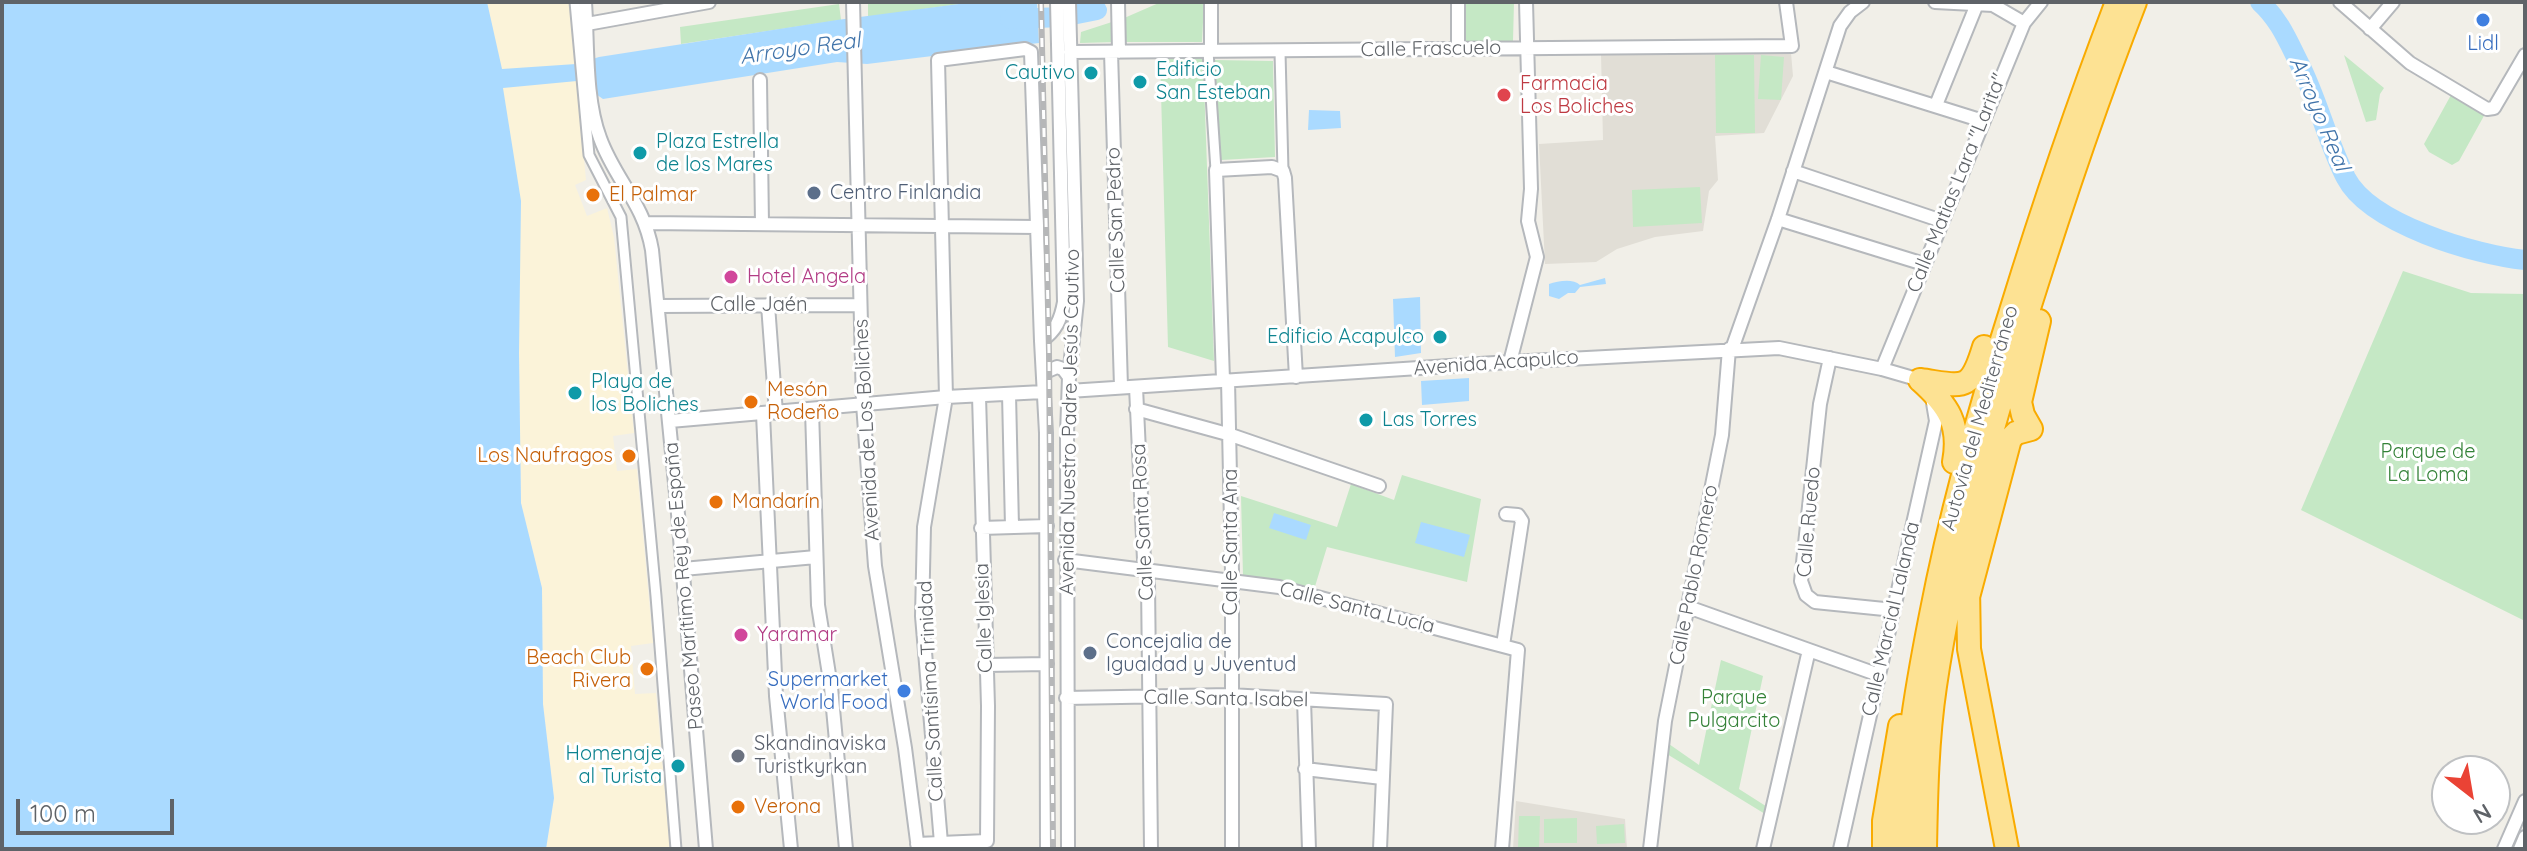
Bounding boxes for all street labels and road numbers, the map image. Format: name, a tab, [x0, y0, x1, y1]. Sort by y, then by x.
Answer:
street label: Calle Frascuelo	[1361, 36, 1501, 62]
street label: Calle Matias Lara "Larita"	[1902, 70, 2012, 296]
street label: Calle San Pedro	[1101, 147, 1131, 293]
street label: Avenida Nuestro Padre Jesús Cautivo	[1055, 249, 1085, 595]
street label: Calle Jaén	[710, 293, 808, 317]
street label: Autovía del Mediterráneo	[1936, 303, 2024, 533]
street label: Avenida de Los Boliches	[849, 318, 885, 542]
street label: Avenida Acapulco	[1413, 345, 1579, 381]
street label: Paseo Marítimo Rey de España	[659, 441, 709, 731]
street label: Calle Santa Rosa	[1127, 443, 1159, 601]
street label: Calle Ruedo	[1792, 466, 1826, 578]
street label: Calle Santa Ana	[1219, 469, 1243, 615]
street label: Calle Pablo Romero	[1665, 483, 1723, 667]
street label: Calle Marcial Lalanda	[1857, 519, 1925, 719]
street label: Calle Iglesia	[970, 563, 998, 673]
street label: Calle Santa Lucía	[1277, 577, 1437, 639]
street label: Calle Santísima Trinidad	[913, 580, 949, 802]
street label: Calle Santa Isabel	[1143, 686, 1309, 712]

